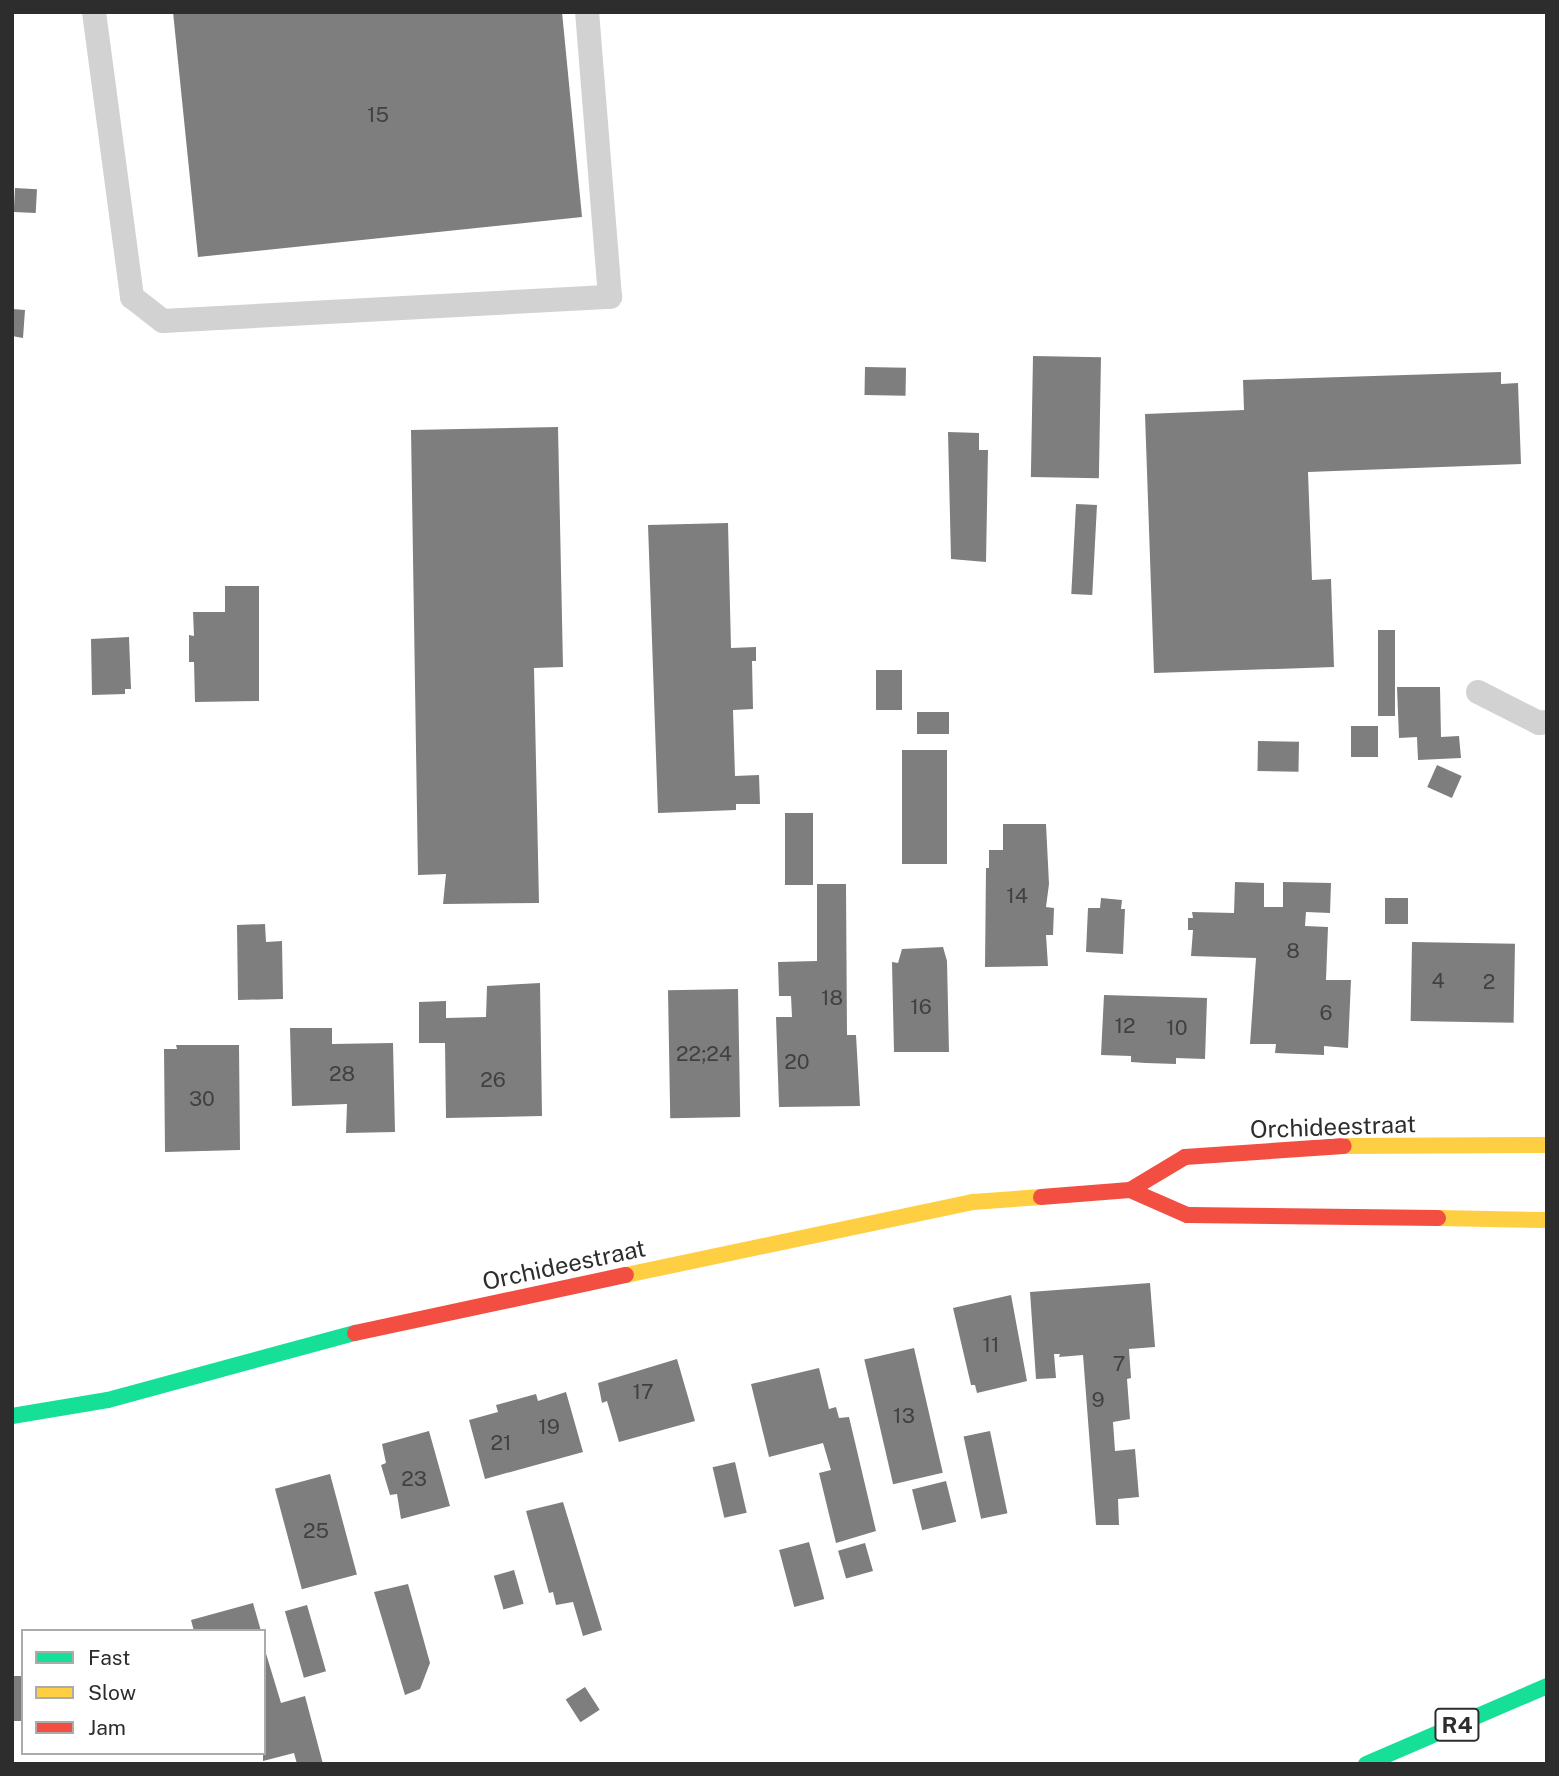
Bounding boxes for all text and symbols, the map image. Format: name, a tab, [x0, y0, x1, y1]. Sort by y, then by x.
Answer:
house number: 15	[367, 102, 389, 128]
house number: 14	[1006, 883, 1028, 909]
house number: 8	[1286, 938, 1300, 964]
house number: 4	[1431, 968, 1445, 994]
house number: 2	[1483, 969, 1495, 995]
house number: 18	[821, 985, 843, 1011]
house number: 16	[910, 994, 932, 1020]
house number: 6	[1319, 1000, 1333, 1026]
house number: 12	[1114, 1013, 1136, 1039]
house number: 10	[1166, 1015, 1188, 1041]
house number: 22;24	[676, 1041, 732, 1067]
house number: 20	[784, 1049, 810, 1075]
house number: 28	[329, 1061, 355, 1087]
house number: 26	[480, 1067, 506, 1093]
house number: 30	[189, 1086, 215, 1112]
street label: Orchideestraat	[1249, 1110, 1417, 1144]
street label: Orchideestraat	[480, 1234, 648, 1296]
house number: 11	[982, 1332, 1000, 1358]
house number: 7	[1113, 1351, 1125, 1377]
house number: 17	[632, 1379, 654, 1405]
house number: 9	[1091, 1387, 1105, 1413]
house number: 13	[893, 1403, 915, 1429]
house number: 19	[538, 1414, 560, 1440]
house number: 21	[490, 1430, 512, 1456]
house number: 23	[401, 1466, 427, 1492]
house number: 25	[303, 1518, 329, 1544]
legend	[21, 1629, 266, 1755]
text: Fast	[88, 1645, 130, 1670]
text: Slow	[88, 1680, 136, 1705]
road number: R4	[1434, 1706, 1480, 1744]
text: Jam	[88, 1715, 126, 1740]

